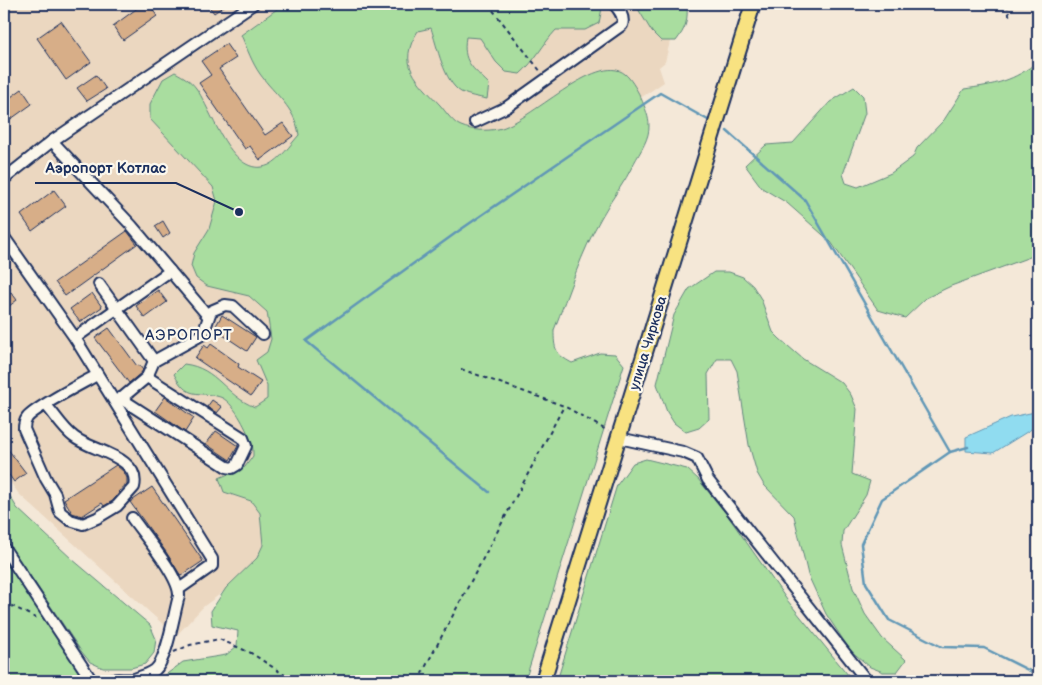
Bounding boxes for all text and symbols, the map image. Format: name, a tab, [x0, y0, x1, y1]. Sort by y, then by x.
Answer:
callout: Аэропорт Котлас	[35, 153, 176, 183]
text: Аэропорт Котлас	[45, 159, 167, 178]
street label: улица Чиркова	[626, 293, 671, 392]
district label: АЭРОПОРТ	[144, 326, 233, 345]

